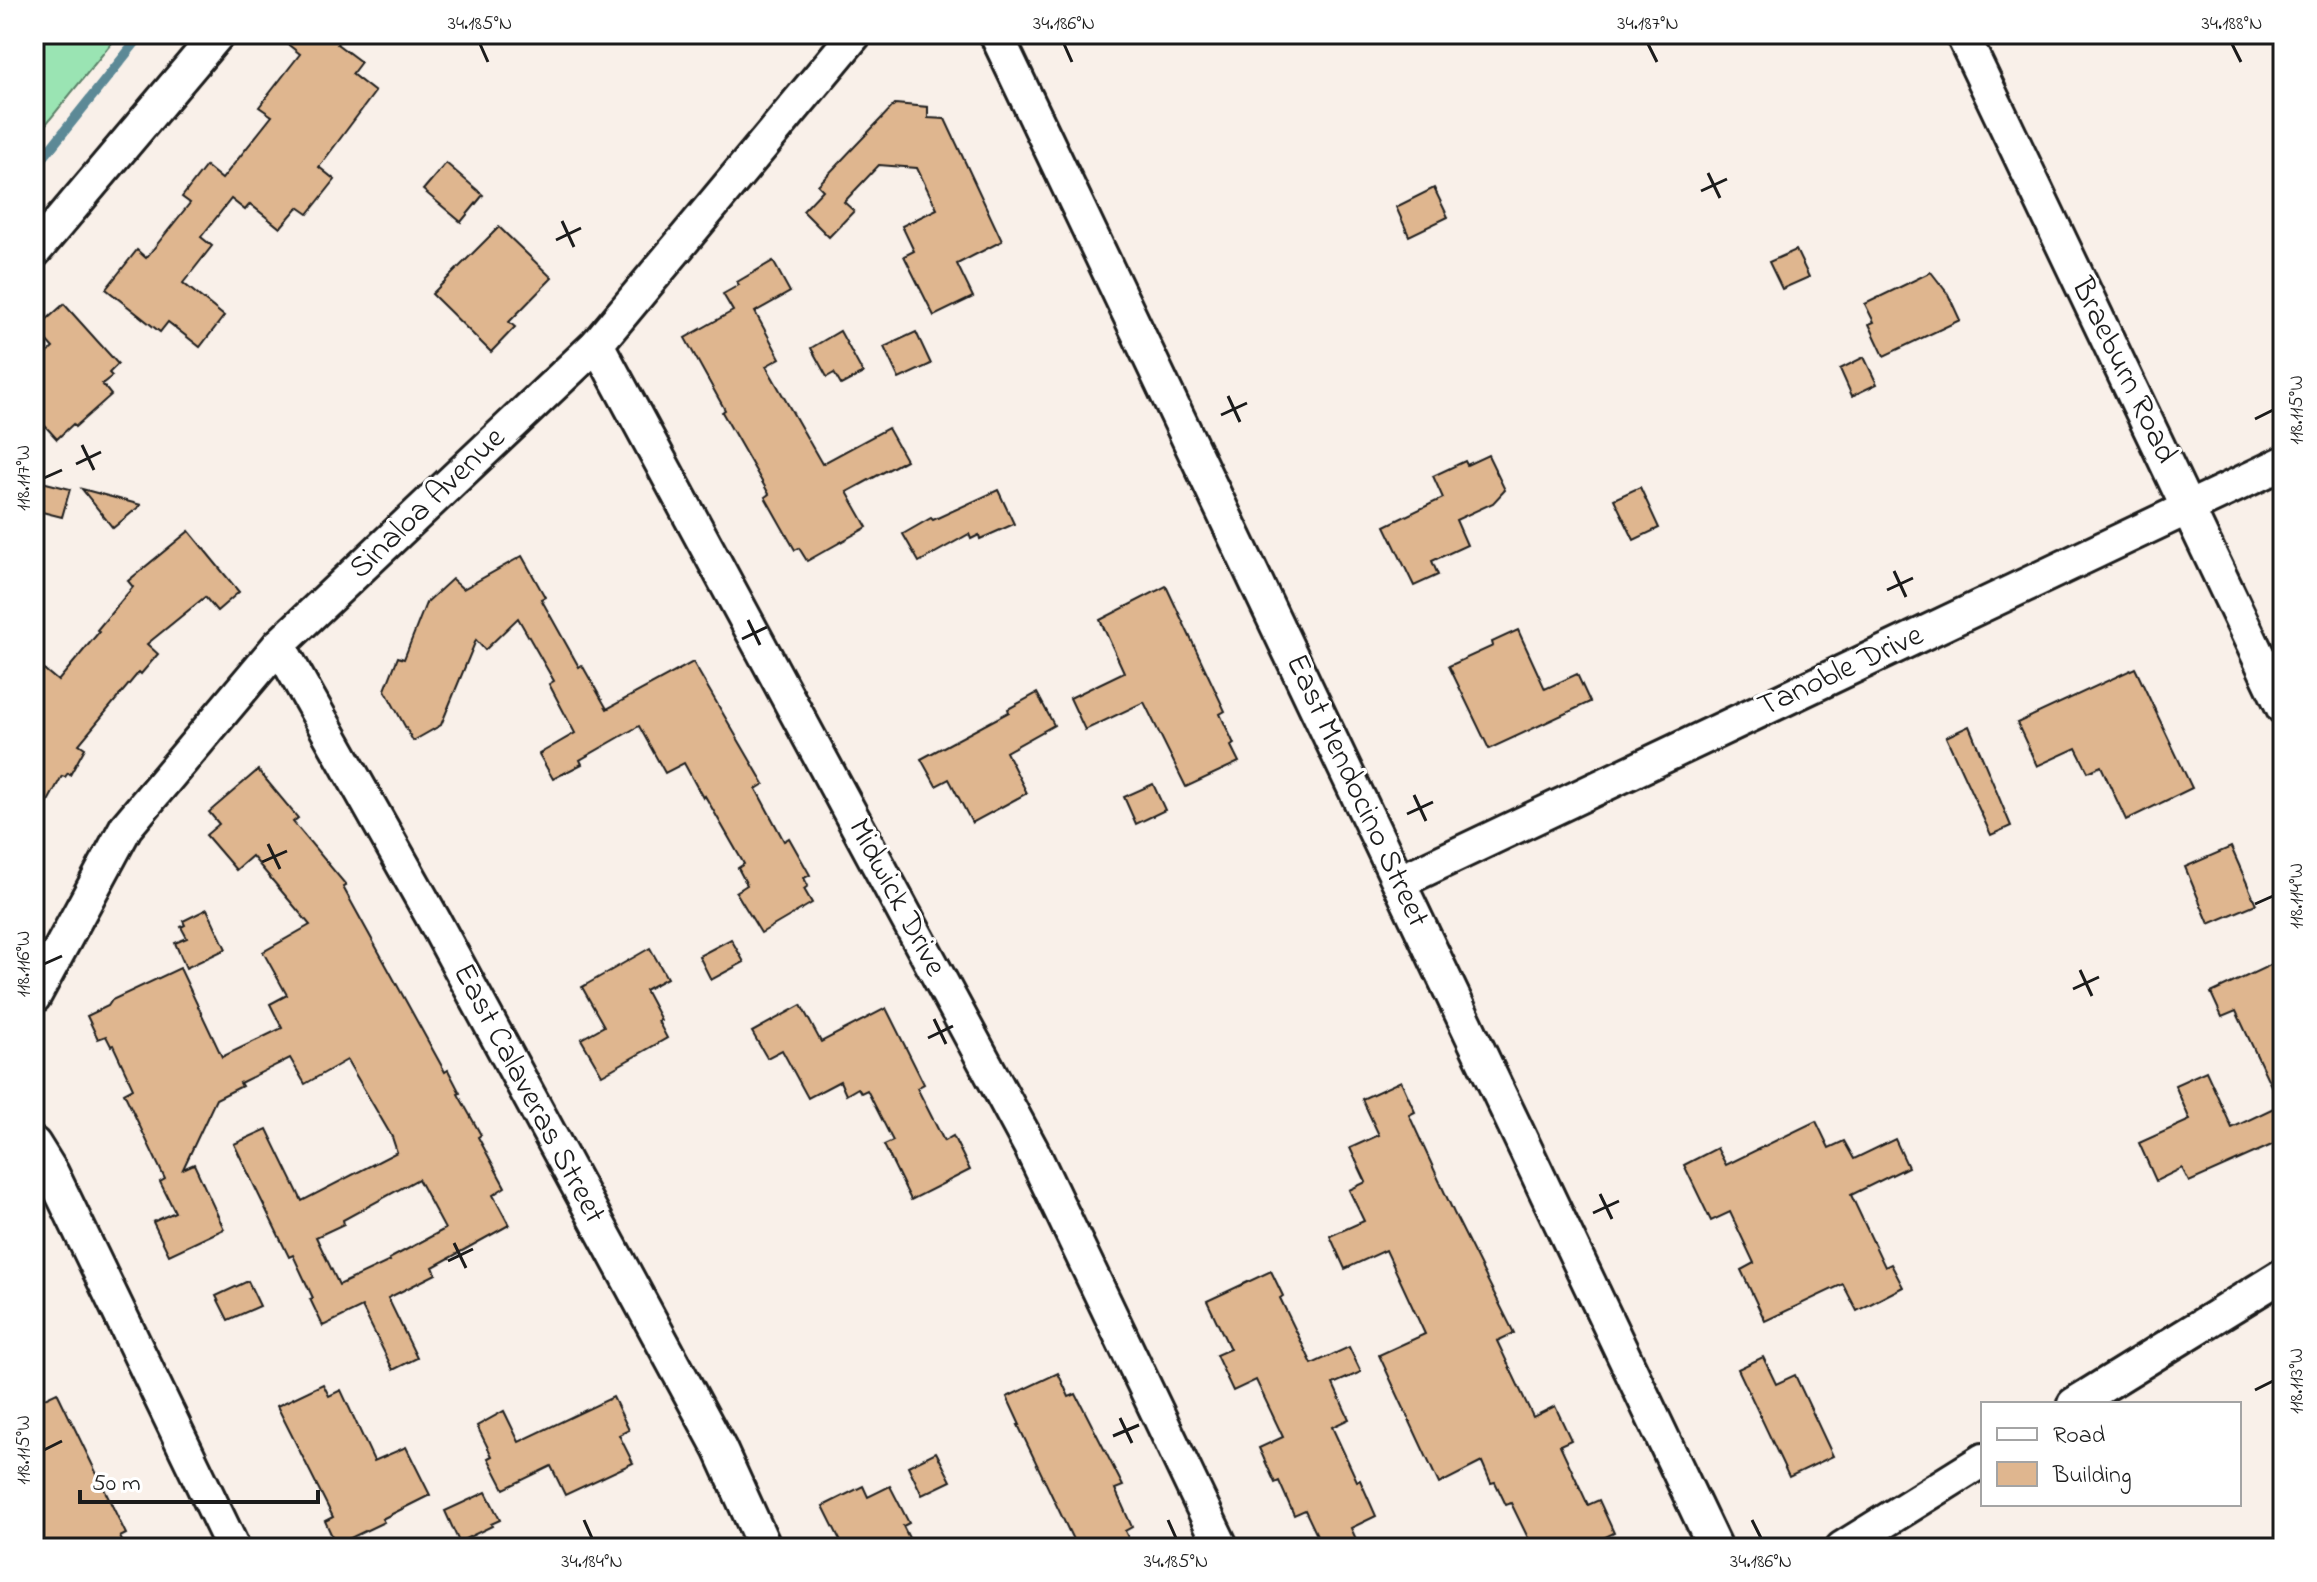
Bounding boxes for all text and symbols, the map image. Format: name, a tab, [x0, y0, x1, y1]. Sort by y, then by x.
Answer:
text: 34.185°N	[448, 10, 512, 39]
text: 34.186°N	[1033, 10, 1095, 39]
text: 34.187°N	[1617, 10, 1679, 39]
text: 34.188°N	[2202, 10, 2262, 39]
street label: Braeburn Road	[2057, 269, 2188, 472]
text: 118.115°W	[2283, 375, 2312, 445]
street label: Sinaloa Avenue	[339, 416, 518, 591]
text: 118.117°W	[10, 445, 39, 511]
street label: Tanoble Drive	[1751, 613, 1932, 731]
street label: East Mendocino Street	[1272, 647, 1440, 936]
street label: Midwick Drive	[835, 811, 958, 986]
text: 118.114°W	[2283, 863, 2312, 929]
text: 118.116°W	[10, 931, 39, 997]
street label: East Calaveras Street	[439, 955, 617, 1233]
text: 118.113°W	[2283, 1348, 2312, 1414]
legend	[1981, 1402, 2241, 1506]
text: 118.115°W	[10, 1415, 39, 1485]
text: Road	[2053, 1419, 2106, 1454]
scale bar	[80, 1454, 318, 1504]
text: Building	[2052, 1459, 2132, 1494]
text: 50 m	[92, 1467, 141, 1502]
text: 34.184°N	[561, 1548, 623, 1577]
text: 34.185°N	[1144, 1548, 1208, 1577]
text: 34.186°N	[1730, 1548, 1792, 1577]

